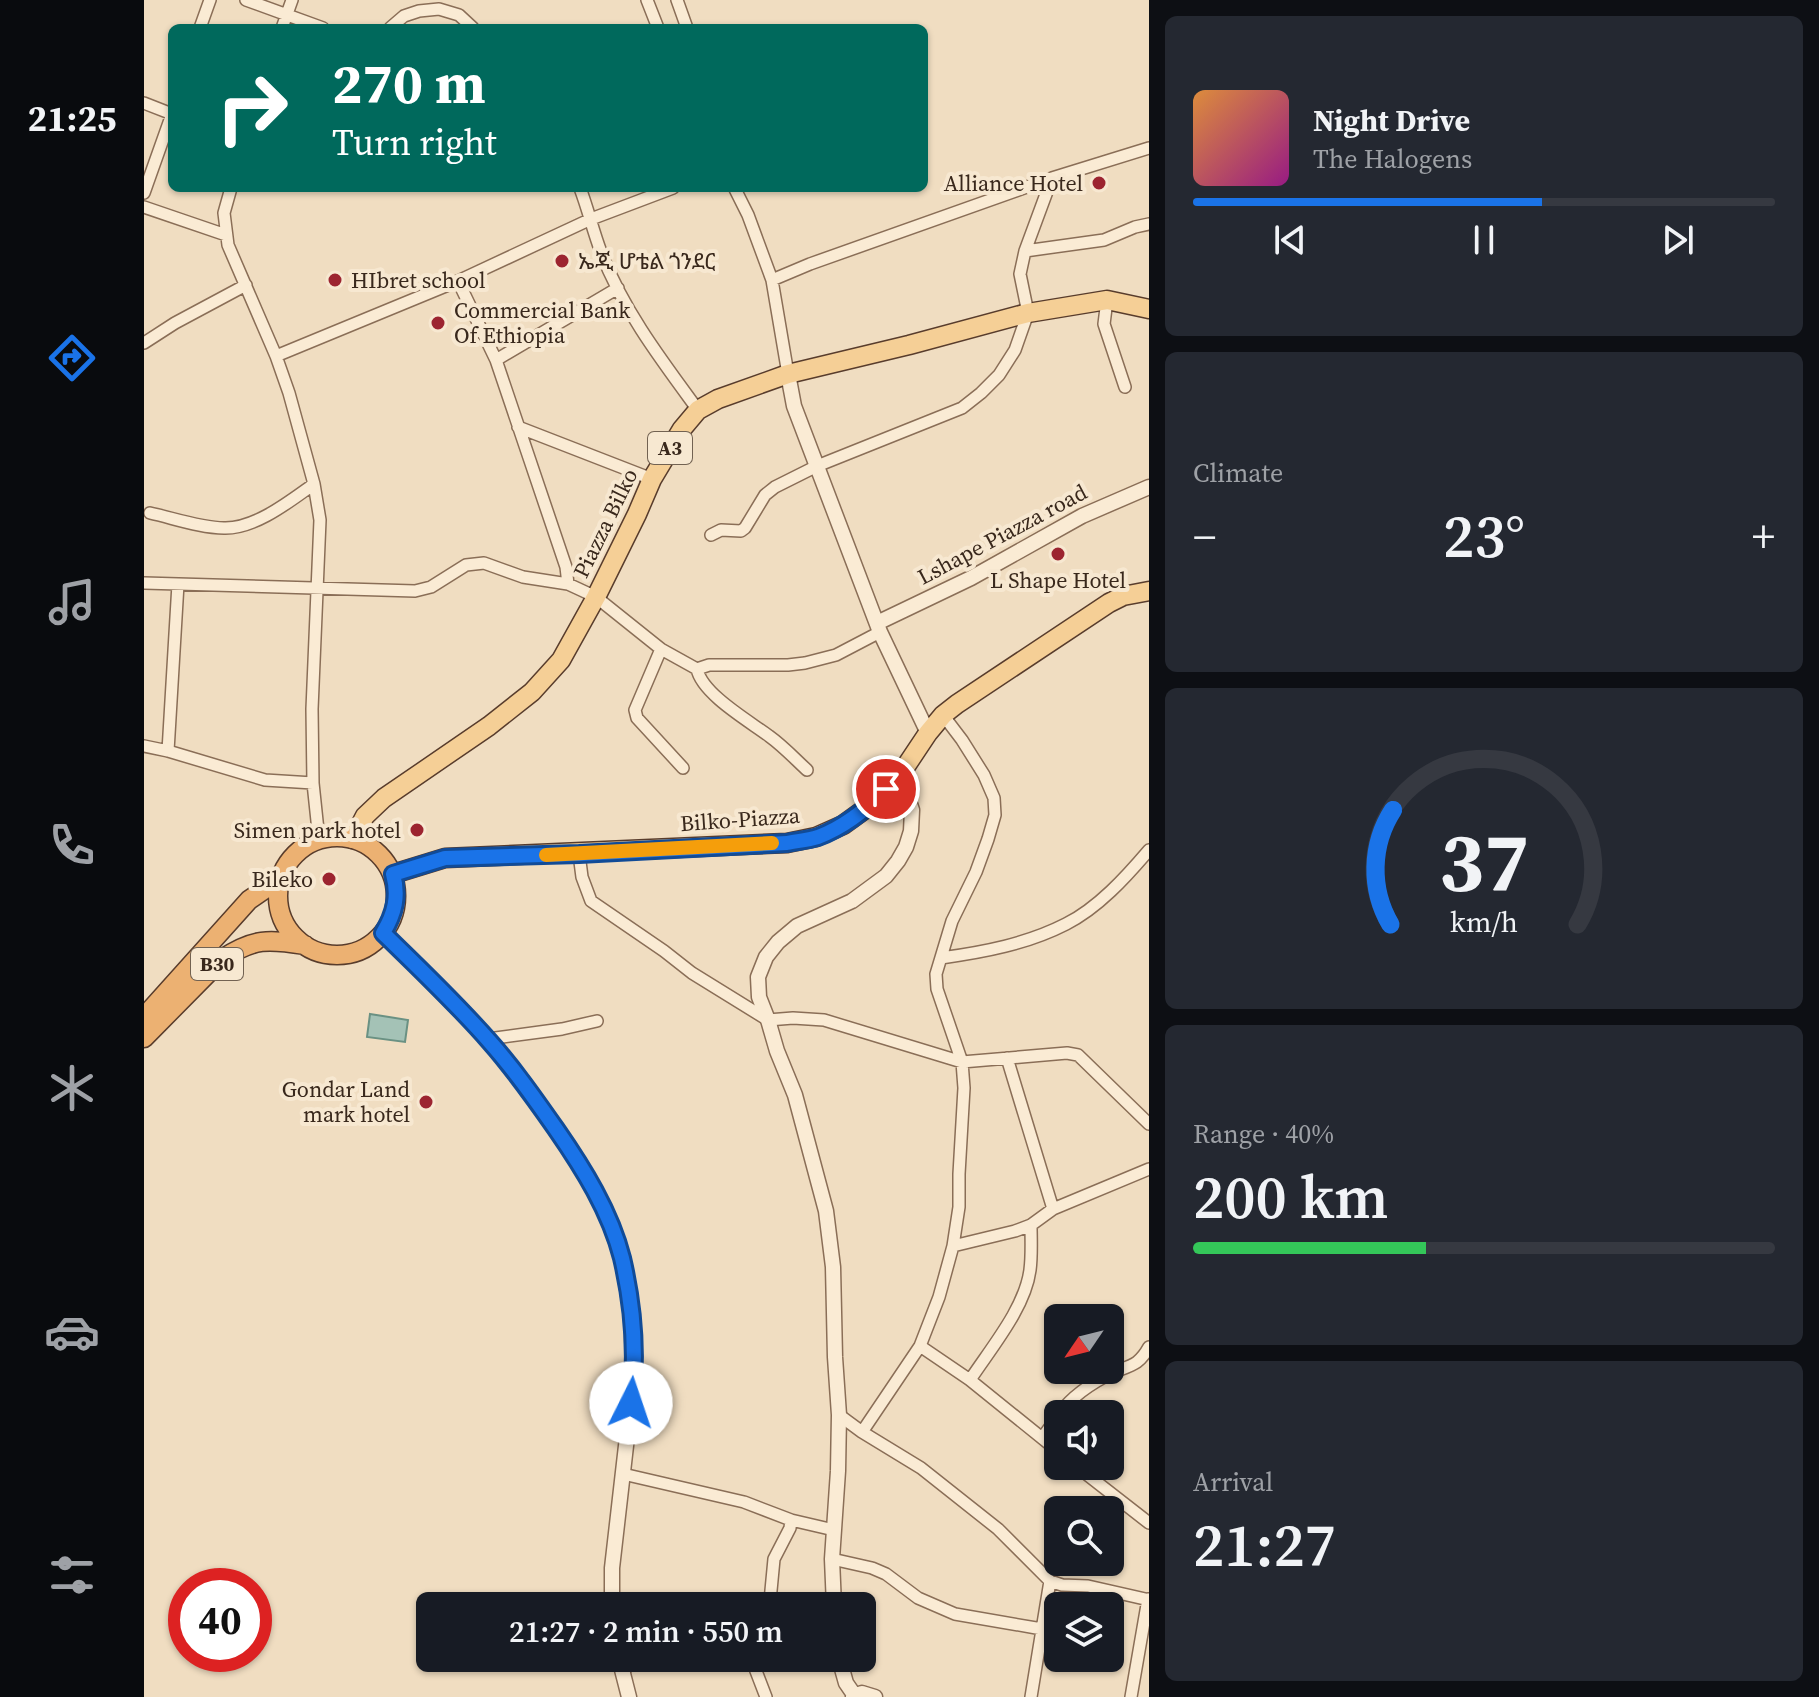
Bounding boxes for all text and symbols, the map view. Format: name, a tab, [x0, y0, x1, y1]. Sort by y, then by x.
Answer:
text: 270 m	[332, 45, 486, 122]
icon: right	[200, 56, 304, 160]
text: 21:25	[28, 94, 116, 143]
text: Night Drive	[1313, 100, 1470, 141]
text: Turn right	[332, 118, 497, 167]
text: The Halogens	[1313, 141, 1472, 177]
place label: Alliance Hotel	[944, 168, 1083, 198]
marker: Alliance Hotel	[1090, 174, 1108, 192]
icon: previous	[1268, 218, 1312, 262]
icon: pause	[1462, 218, 1506, 262]
icon: next	[1656, 218, 1700, 262]
place label: ኤጂ ሆቴል ጎንደር	[578, 246, 716, 276]
marker: ኤጂ ሆቴል ጎንደር	[553, 252, 571, 270]
place label: HIbret school	[351, 265, 486, 295]
marker: HIbret school	[326, 271, 344, 289]
place label: Commercial Bank Of Ethiopia	[454, 295, 631, 350]
marker: Commercial Bank Of Ethiopia	[429, 314, 447, 332]
icon: directions	[44, 330, 100, 386]
road number: A3	[648, 432, 692, 464]
text: Climate	[1193, 455, 1283, 491]
street label: Piazza Bilko	[566, 463, 644, 583]
street label: Lshape Piazza road	[912, 476, 1092, 591]
text: 23°	[1443, 495, 1525, 577]
text: −	[1193, 506, 1216, 567]
text: +	[1752, 506, 1775, 567]
marker: L Shape Hotel	[1049, 545, 1067, 563]
place label: L Shape Hotel	[990, 565, 1126, 595]
icon: music	[44, 574, 100, 630]
pin	[852, 755, 920, 823]
icon: arrive	[864, 767, 908, 811]
street label: Bilko-Piazza	[679, 800, 802, 838]
text: 37	[1439, 804, 1529, 918]
place label: Simen park hotel	[234, 815, 401, 845]
icon: phone	[44, 817, 100, 873]
marker: Simen park hotel	[408, 821, 426, 839]
place label: Bileko	[251, 864, 313, 894]
marker: Bileko	[320, 870, 338, 888]
text: km/h	[1450, 902, 1518, 942]
road number: B30	[191, 948, 243, 980]
icon: climate	[44, 1060, 100, 1116]
place label: Gondar Land mark hotel	[282, 1074, 411, 1129]
marker: Gondar Land mark hotel	[417, 1093, 435, 1111]
text: Range · 40%	[1193, 1116, 1334, 1152]
text: 200 km	[1193, 1156, 1389, 1238]
icon: car	[44, 1304, 100, 1360]
north arrow	[1044, 1304, 1124, 1384]
map controls	[1044, 1304, 1124, 1672]
position arrow	[589, 1361, 673, 1445]
button: sound	[1044, 1400, 1124, 1480]
text: Arrival	[1193, 1464, 1273, 1500]
button: search	[1044, 1496, 1124, 1576]
text: 21:27	[1193, 1504, 1336, 1586]
icon: filters	[44, 1547, 100, 1603]
speed limit sign: 40	[168, 1568, 272, 1672]
button: layers	[1044, 1592, 1124, 1672]
text: 21:27 · 2 min · 550 m	[509, 1611, 783, 1652]

